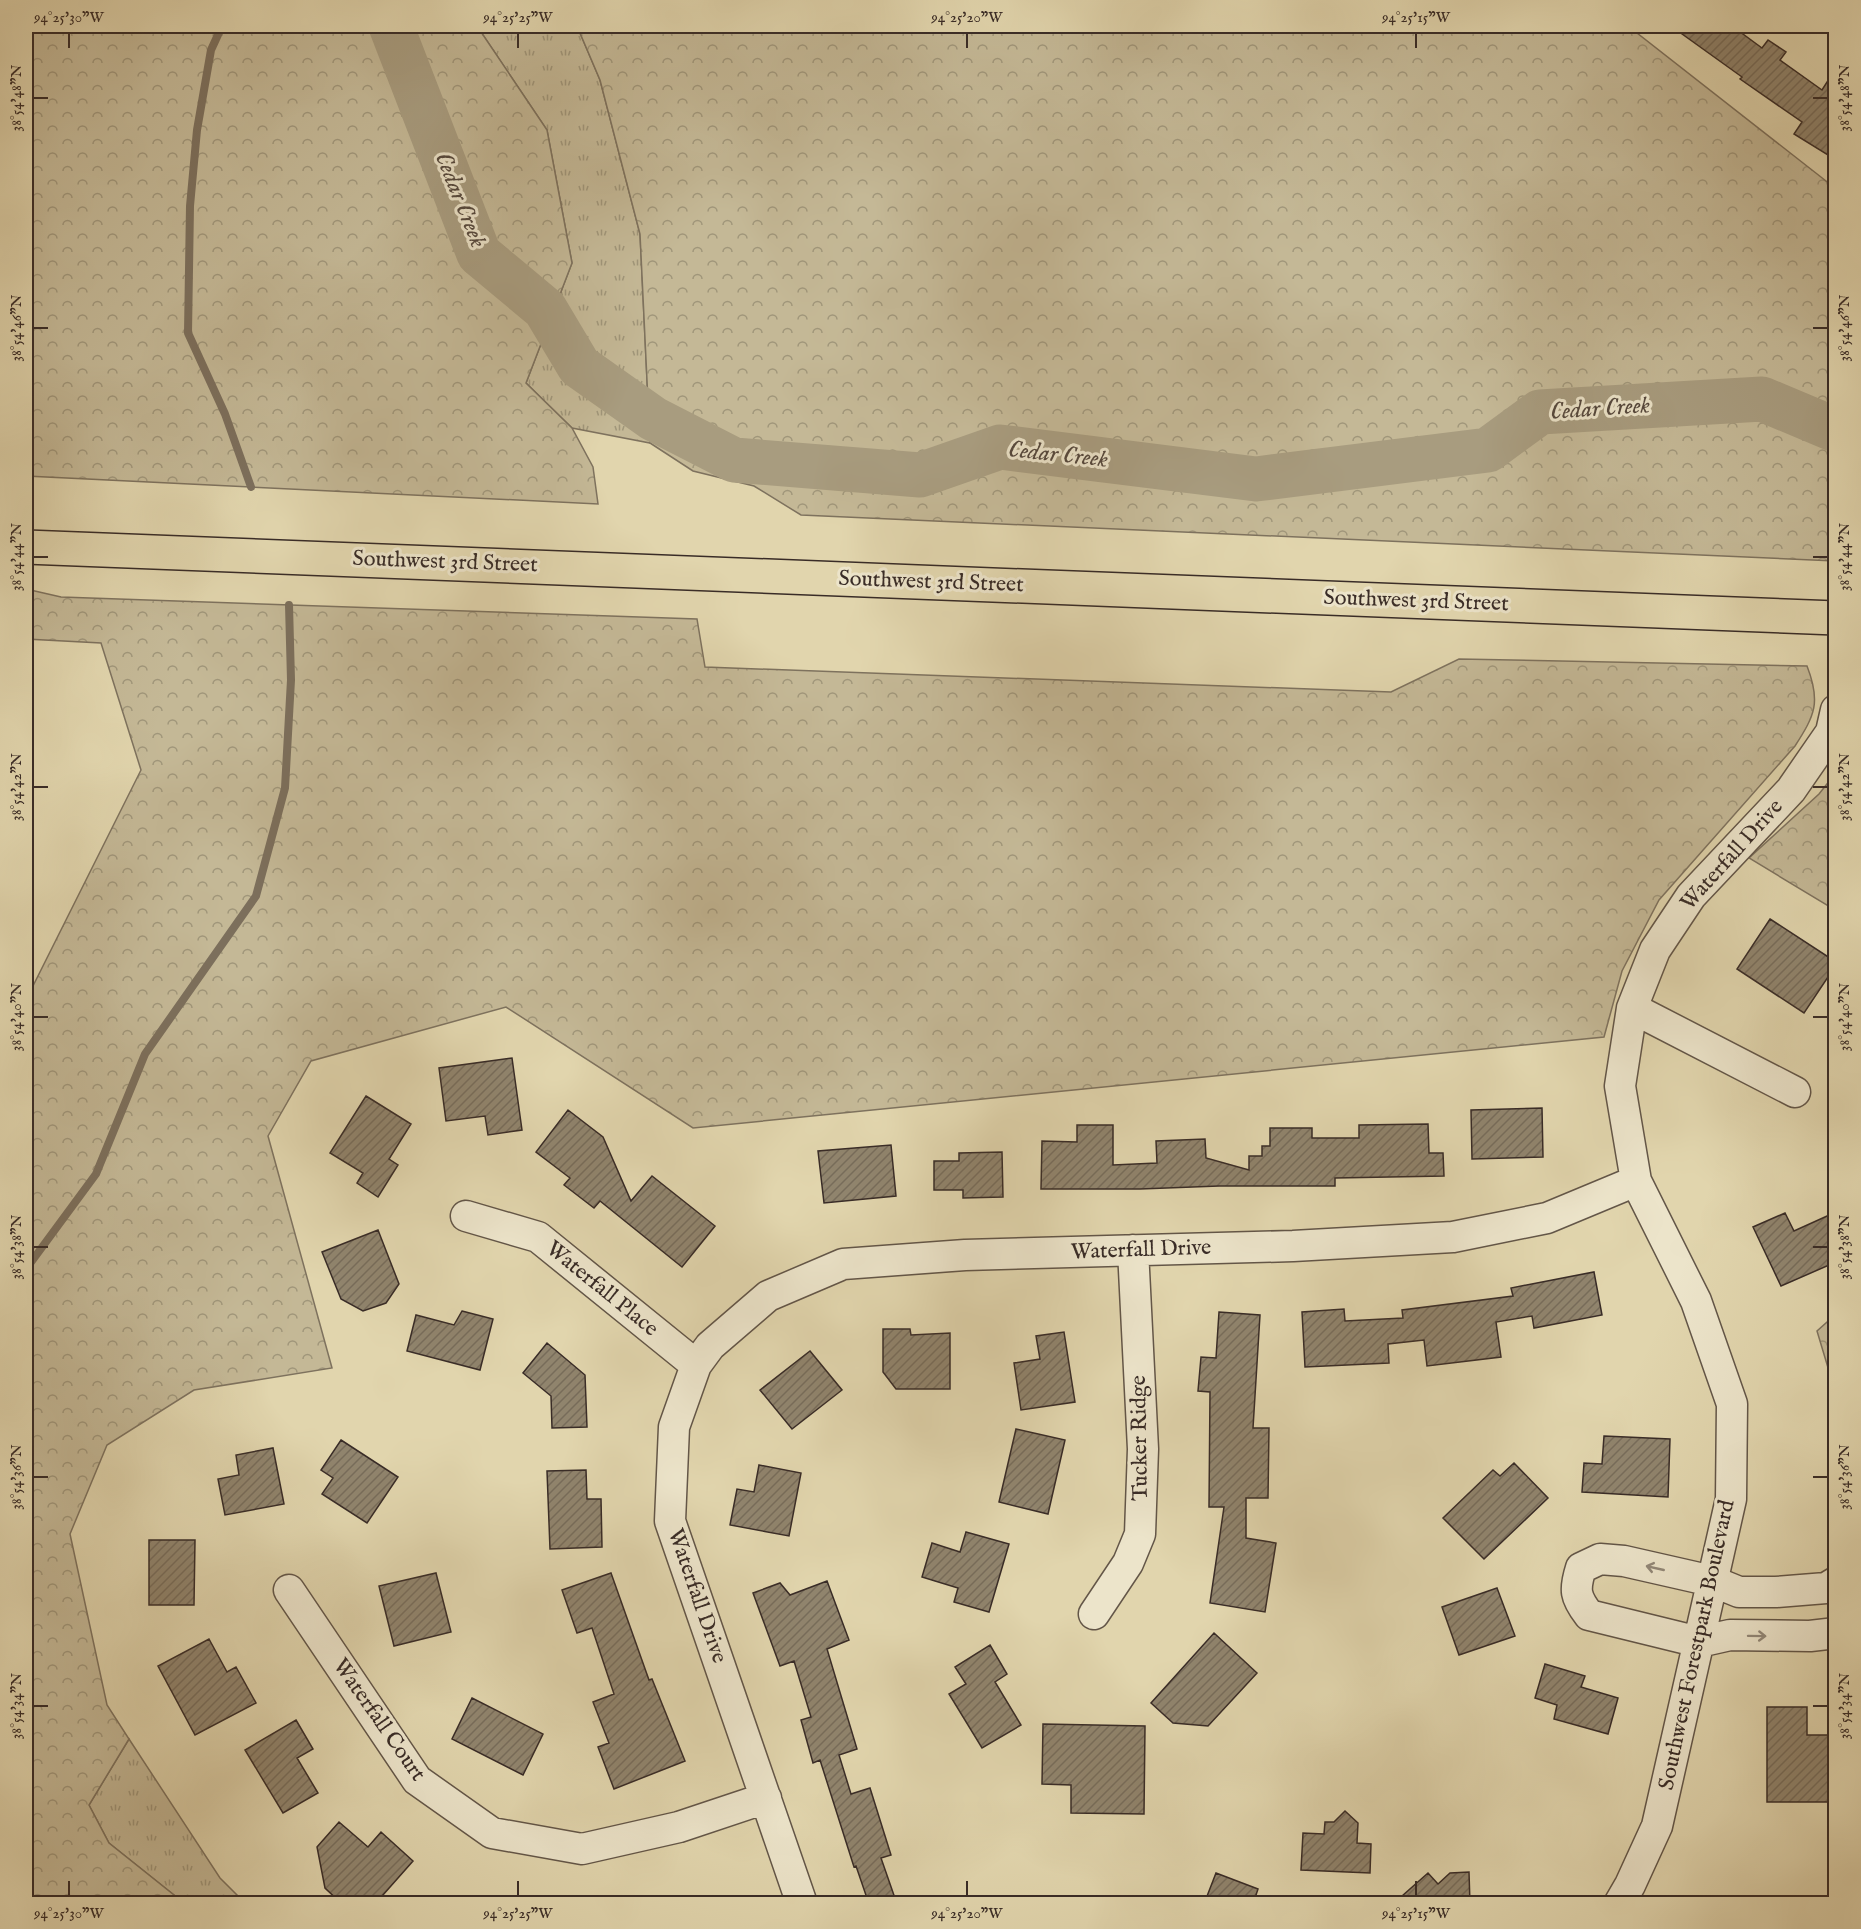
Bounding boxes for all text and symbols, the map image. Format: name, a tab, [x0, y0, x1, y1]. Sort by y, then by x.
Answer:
text: 94°25'30"W	[33, 8, 105, 27]
text: 94°25'25"W	[482, 8, 553, 27]
text: 94°25'20"W	[930, 8, 1003, 27]
text: 94°25'15"W	[1381, 8, 1451, 27]
text: 38°54'48"N	[7, 65, 26, 131]
text: 38°54'48"N	[1835, 65, 1854, 131]
water label: Cedar Creek	[427, 148, 493, 253]
text: 38°54'46"N	[7, 294, 26, 362]
text: 38°54'46"N	[1835, 294, 1854, 362]
water label: Cedar Creek	[1549, 390, 1651, 428]
water label: Cedar Creek	[1007, 434, 1110, 476]
text: 38°54'44"N	[7, 523, 26, 591]
text: 38°54'44"N	[1835, 523, 1854, 591]
street label: Southwest 3rd Street	[352, 545, 539, 579]
street label: Southwest 3rd Street	[838, 565, 1025, 599]
street label: Southwest 3rd Street	[1323, 584, 1510, 618]
text: 38°54'42"N	[7, 753, 26, 821]
text: 38°54'42"N	[1835, 753, 1854, 821]
street label: Waterfall Drive	[1675, 793, 1789, 917]
text: 38°54'40"N	[7, 983, 26, 1051]
text: 38°54'40"N	[1835, 983, 1854, 1051]
text: 38°54'38"N	[7, 1214, 26, 1280]
text: 38°54'38"N	[1835, 1214, 1854, 1280]
street label: Waterfall Drive	[1070, 1234, 1212, 1266]
street label: Waterfall Place	[540, 1235, 664, 1343]
street label: Tucker Ridge	[1125, 1375, 1155, 1501]
text: 38°54'36"N	[7, 1444, 26, 1510]
text: 38°54'36"N	[1835, 1444, 1854, 1510]
street label: Southwest Forestpark Boulevard	[1653, 1497, 1741, 1793]
street label: Waterfall Drive	[661, 1525, 733, 1667]
one-way arrow	[1645, 1561, 1664, 1573]
one-way arrow	[1746, 1630, 1766, 1641]
street label: Waterfall Court	[326, 1653, 432, 1787]
text: 38°54'34"N	[7, 1673, 26, 1739]
text: 38°54'34"N	[1835, 1673, 1854, 1739]
text: 94°25'30"W	[33, 1904, 105, 1923]
text: 94°25'25"W	[482, 1904, 553, 1923]
text: 94°25'20"W	[930, 1904, 1003, 1923]
text: 94°25'15"W	[1381, 1904, 1451, 1923]

